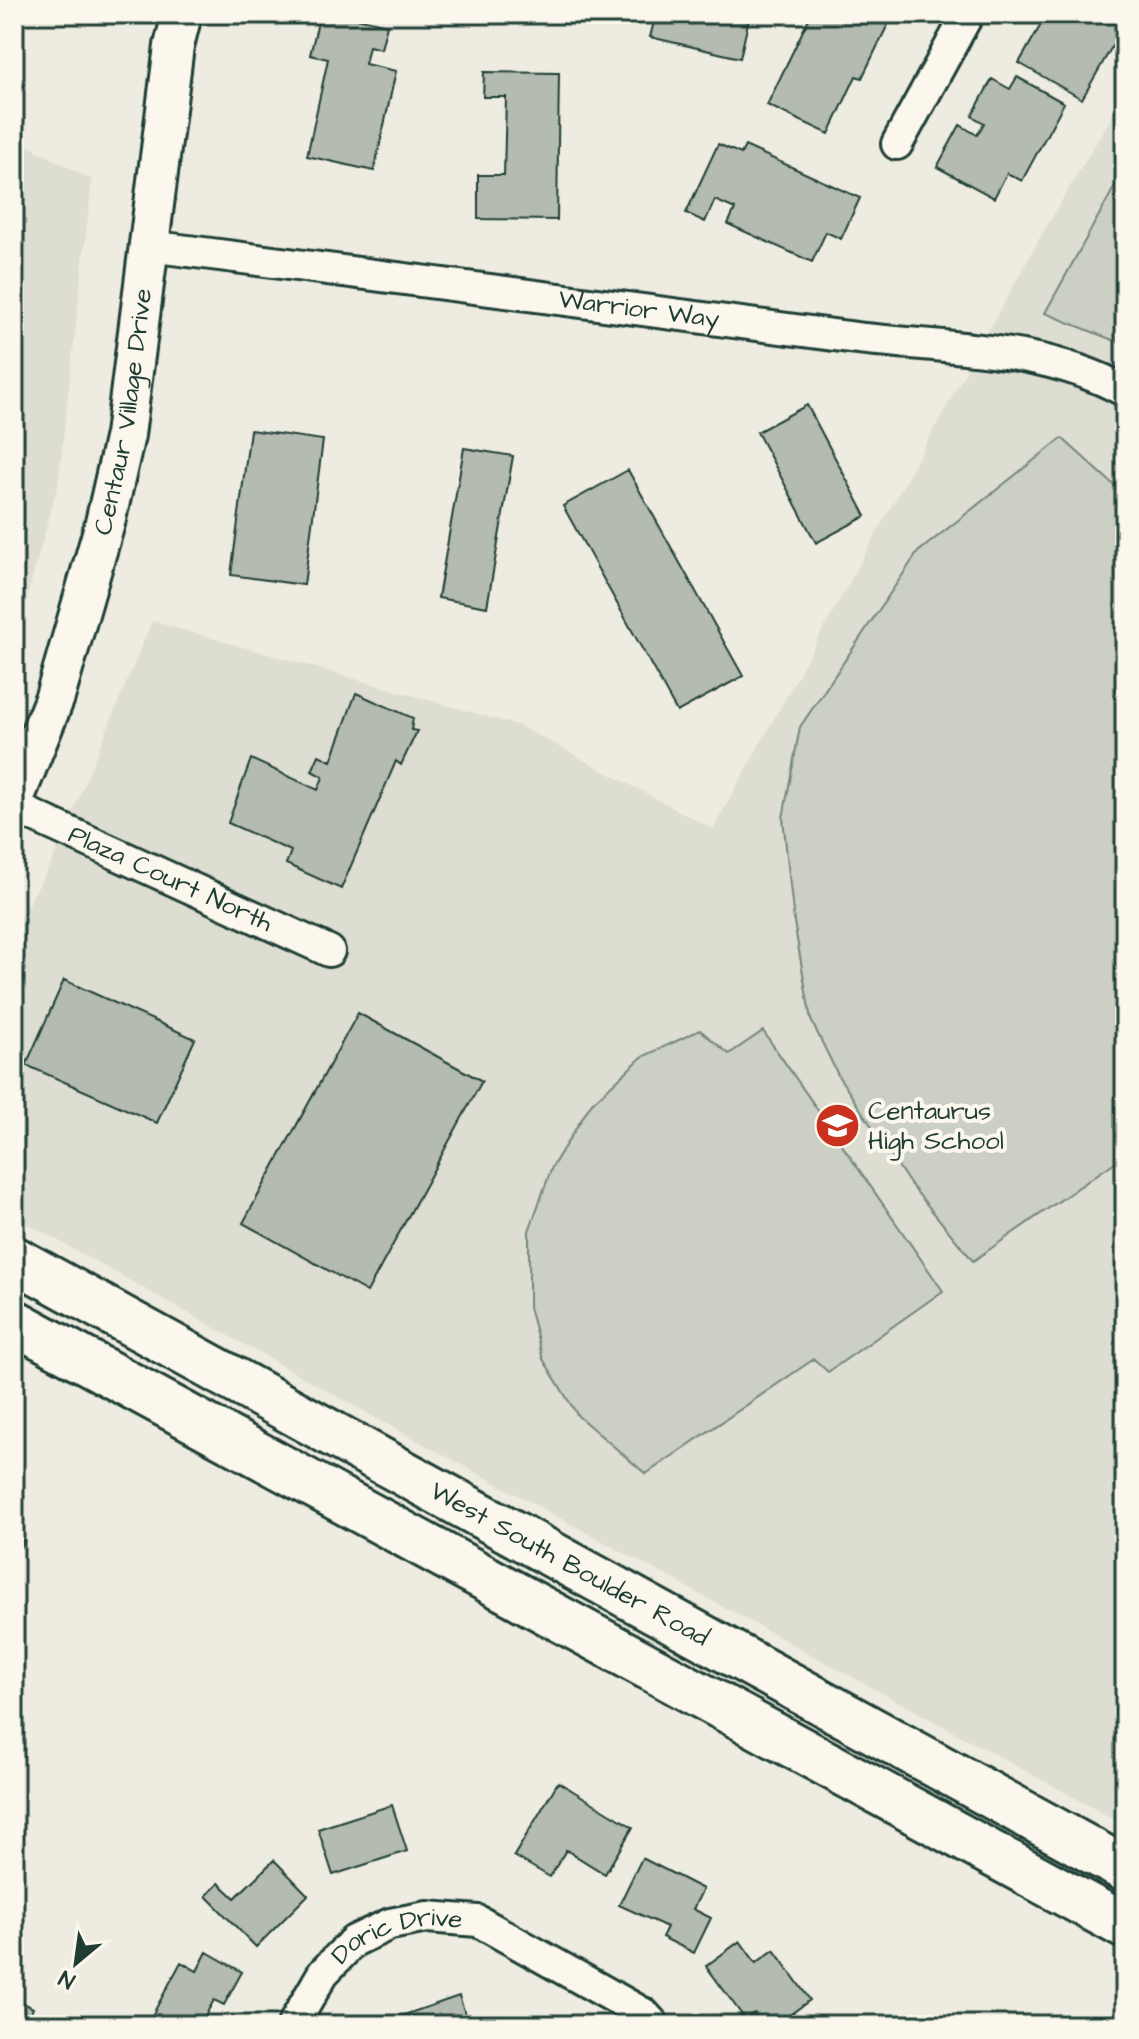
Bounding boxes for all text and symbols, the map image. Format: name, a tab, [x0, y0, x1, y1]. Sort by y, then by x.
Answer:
street label: Warrior Way	[556, 281, 722, 339]
street label: Centaur Village Drive	[84, 286, 161, 539]
street label: Plaza Court North	[63, 816, 278, 941]
place label: Centaurus High School	[868, 1093, 1004, 1161]
school or university icon: Centaurus High School	[813, 1102, 861, 1150]
street label: West South Boulder Road	[424, 1473, 716, 1655]
street label: Doric Drive	[323, 1899, 464, 1972]
north arrow	[36, 1923, 116, 2003]
text: N	[53, 1962, 81, 1996]

